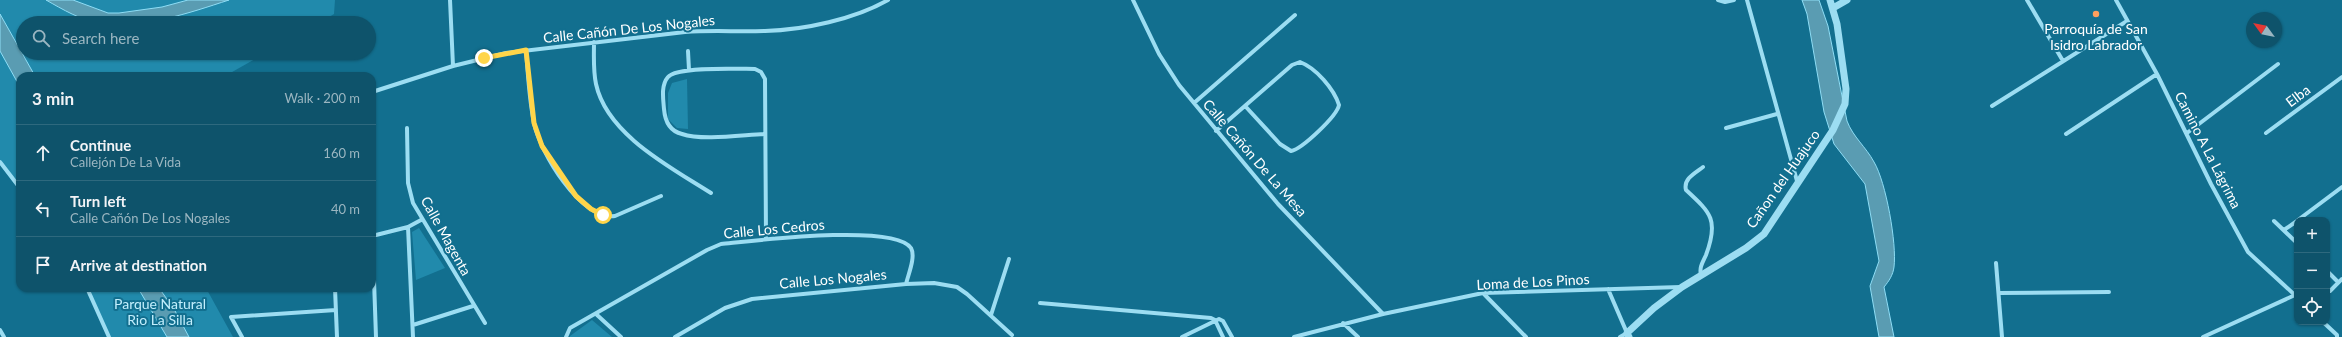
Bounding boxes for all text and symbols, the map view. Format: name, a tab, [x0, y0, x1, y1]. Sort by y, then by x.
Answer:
marker: Parroquía de San Isidro Labrador	[2091, 9, 2101, 19]
street label: Calle Cañón De Los Nogales	[542, 11, 716, 46]
north arrow	[2246, 12, 2282, 48]
search box	[16, 16, 376, 60]
place label: Parroquía de San Isidro Labrador	[2044, 20, 2148, 53]
icon: search	[30, 27, 52, 49]
text: Search here	[62, 29, 139, 47]
route end	[475, 49, 493, 67]
street label: Elba	[2282, 81, 2313, 110]
text: 3 min	[32, 88, 74, 109]
street label: Camino A La Lágrima	[2172, 89, 2245, 211]
text: Walk · 200 m	[284, 90, 360, 106]
street label: Calle Cañón De La Mesa	[1200, 96, 1311, 220]
street label: Cañon del Huajuco	[1742, 126, 1823, 231]
text: Continue	[70, 136, 131, 154]
icon: ahead	[32, 142, 54, 164]
text: 160 m	[323, 145, 360, 161]
text: Callejón De La Vida	[70, 154, 181, 170]
text: Turn left	[70, 192, 126, 210]
street label: Calle Magenta	[418, 193, 475, 278]
icon: left	[32, 198, 54, 220]
text: 40 m	[331, 201, 360, 217]
route start	[594, 206, 612, 224]
text: Calle Cañón De Los Nogales	[70, 210, 230, 226]
street label: Calle Los Cedros	[723, 216, 825, 241]
map controls	[2294, 217, 2330, 325]
button: +	[2294, 217, 2330, 253]
button: −	[2294, 253, 2330, 289]
icon: arrive	[32, 254, 54, 276]
text: Arrive at destination	[70, 256, 207, 274]
street label: Calle Los Nogales	[779, 265, 887, 292]
street label: Loma de Los Pinos	[1476, 270, 1590, 293]
button: locate	[2294, 289, 2330, 325]
park label: Parque Natural Rio La Silla	[114, 295, 206, 328]

